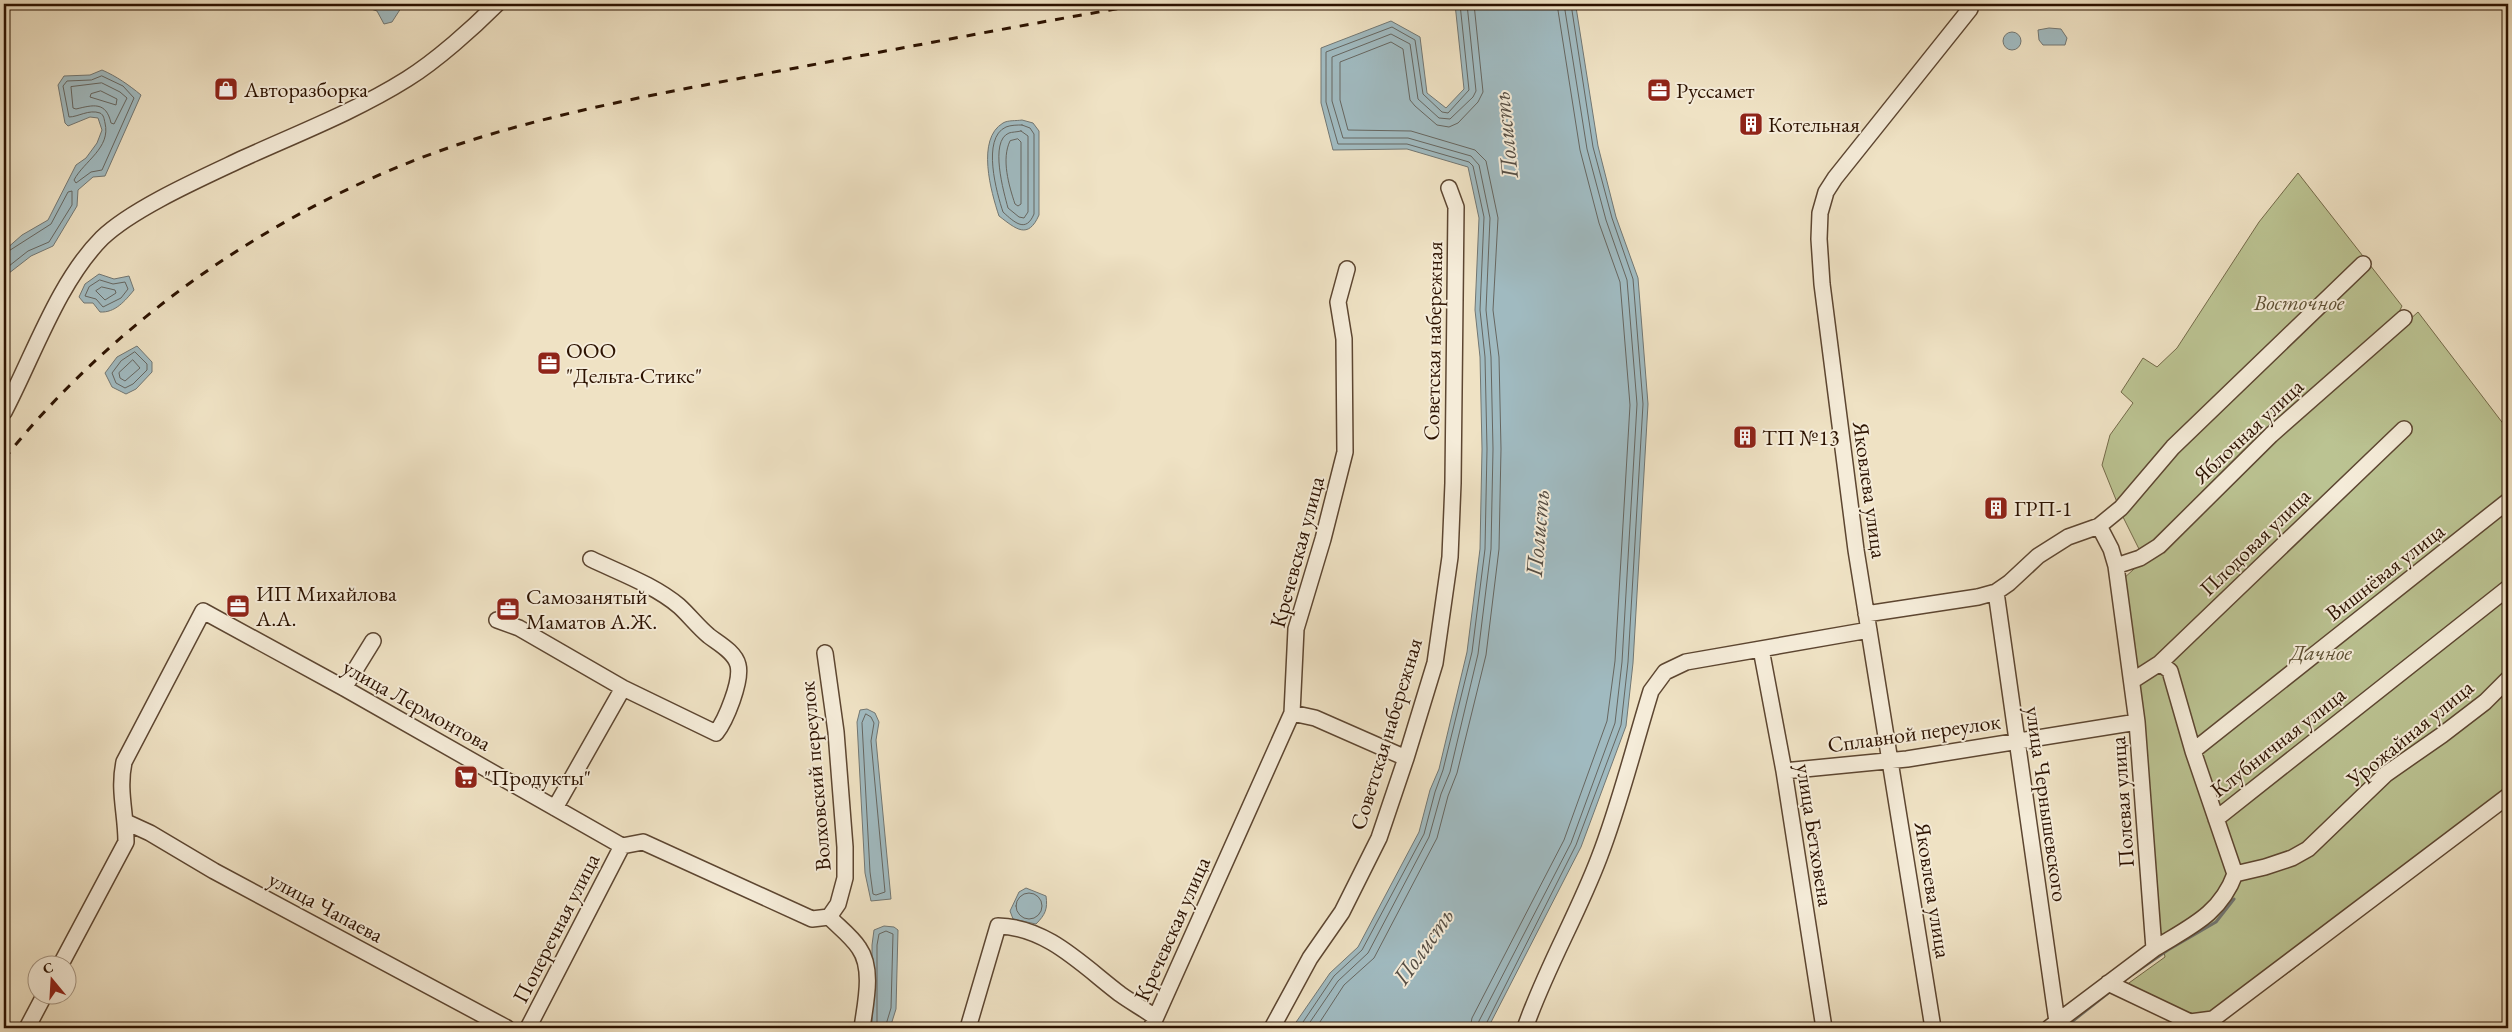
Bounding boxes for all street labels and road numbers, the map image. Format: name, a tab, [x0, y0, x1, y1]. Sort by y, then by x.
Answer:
street label: Советская набережная	[1417, 241, 1449, 441]
street label: Яблочная улица	[2186, 372, 2310, 491]
street label: Яковлева улица	[1846, 419, 1894, 560]
street label: Кречевская улица	[1263, 473, 1331, 631]
street label: Плодовая улица	[2193, 481, 2317, 602]
street label: Вишнёвая улица	[2320, 516, 2451, 628]
street label: Советская набережная	[1343, 634, 1429, 834]
street label: улица Лермонтова	[338, 652, 497, 758]
street label: Урожайная улица	[2340, 673, 2480, 794]
street label: Волховский переулок	[792, 679, 838, 872]
street label: Клубничная улица	[2204, 680, 2352, 804]
street label: улица Чернышевского	[2019, 704, 2075, 904]
street label: Сплавной переулок	[1826, 706, 2003, 759]
street label: Полевая улица	[2103, 735, 2141, 869]
street label: улица Бетховена	[1789, 762, 1841, 909]
street label: Яковлева улица	[1908, 819, 1958, 961]
street label: Поперечная улица	[506, 848, 606, 1008]
street label: Кречевская улица	[1127, 852, 1217, 1006]
street label: улица Чапаева	[264, 865, 389, 949]

